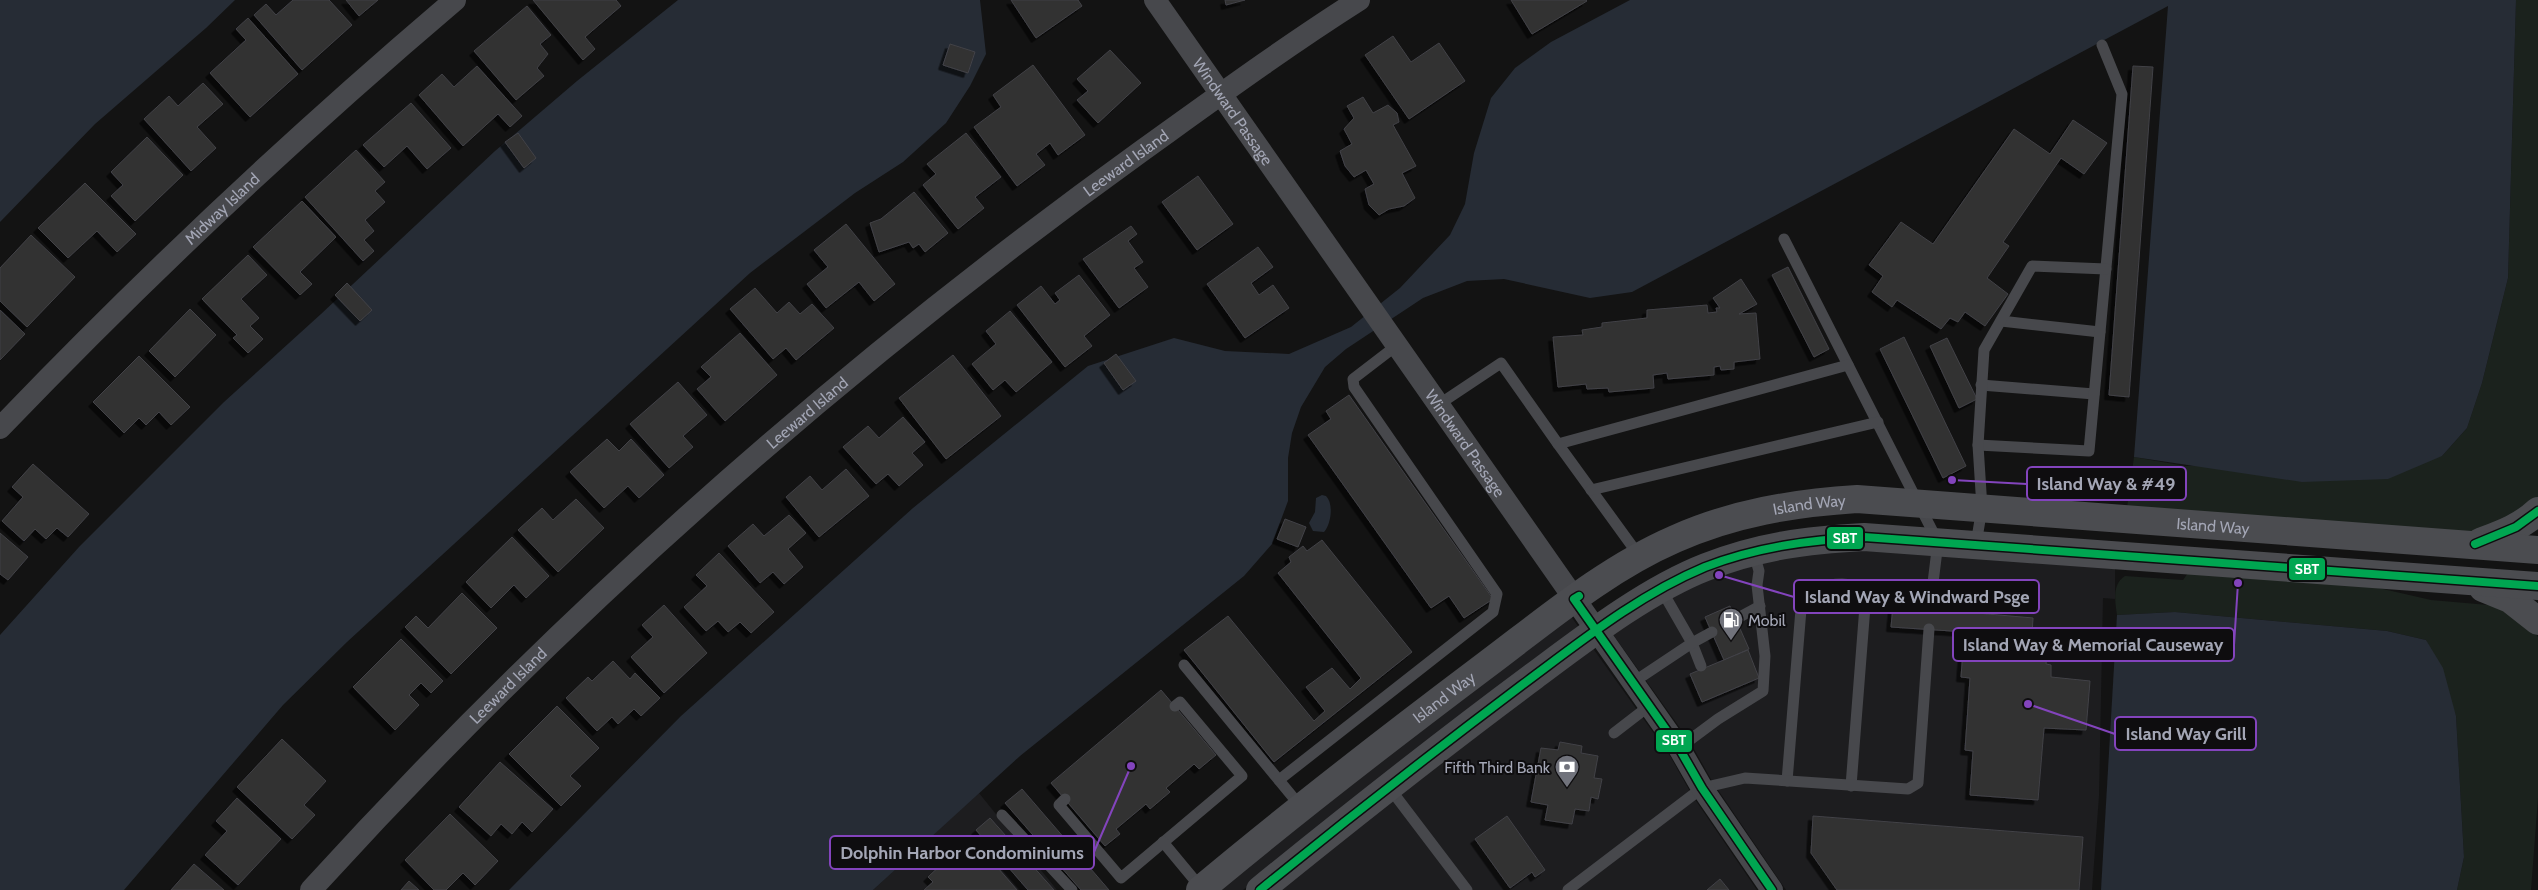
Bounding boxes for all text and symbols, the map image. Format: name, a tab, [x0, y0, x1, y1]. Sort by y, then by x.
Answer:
street label: Windward Passage	[1189, 54, 1277, 169]
street label: Leeward Island	[1079, 125, 1172, 200]
street label: Midway Island	[180, 169, 263, 248]
street label: Leeward Island	[762, 373, 852, 452]
street label: Windward Passage	[1421, 386, 1510, 500]
callout: Island Way & #49	[2027, 467, 2186, 500]
text: Island Way & #49	[2037, 473, 2175, 495]
street label: Island Way	[1771, 490, 1846, 518]
street label: Island Way	[2176, 513, 2250, 538]
line badge: SBT	[1826, 526, 1864, 550]
text: SBT	[1833, 529, 1857, 547]
line badge: SBT	[2288, 557, 2326, 581]
text: SBT	[2295, 560, 2319, 578]
callout: Island Way & Windward Psge	[1794, 580, 2039, 613]
text: Island Way & Windward Psge	[1804, 586, 2030, 608]
fuel station icon: Mobil	[1718, 607, 1744, 641]
place label: Mobil	[1748, 611, 1786, 630]
callout: Island Way & Memorial Causeway	[1953, 628, 2234, 661]
text: Island Way & Memorial Causeway	[1963, 634, 2224, 656]
street label: Leeward Island	[465, 643, 550, 728]
street label: Island Way	[1409, 667, 1479, 727]
callout: Island Way Grill	[2115, 717, 2256, 750]
text: Island Way Grill	[2125, 723, 2247, 745]
line badge: SBT	[1655, 729, 1693, 753]
text: SBT	[1662, 731, 1686, 749]
bank icon: Fifth Third Bank	[1554, 754, 1580, 788]
place label: Fifth Third Bank	[1444, 758, 1551, 777]
callout: Dolphin Harbor Condominiums	[830, 836, 1094, 869]
text: Dolphin Harbor Condominiums	[840, 842, 1084, 864]

